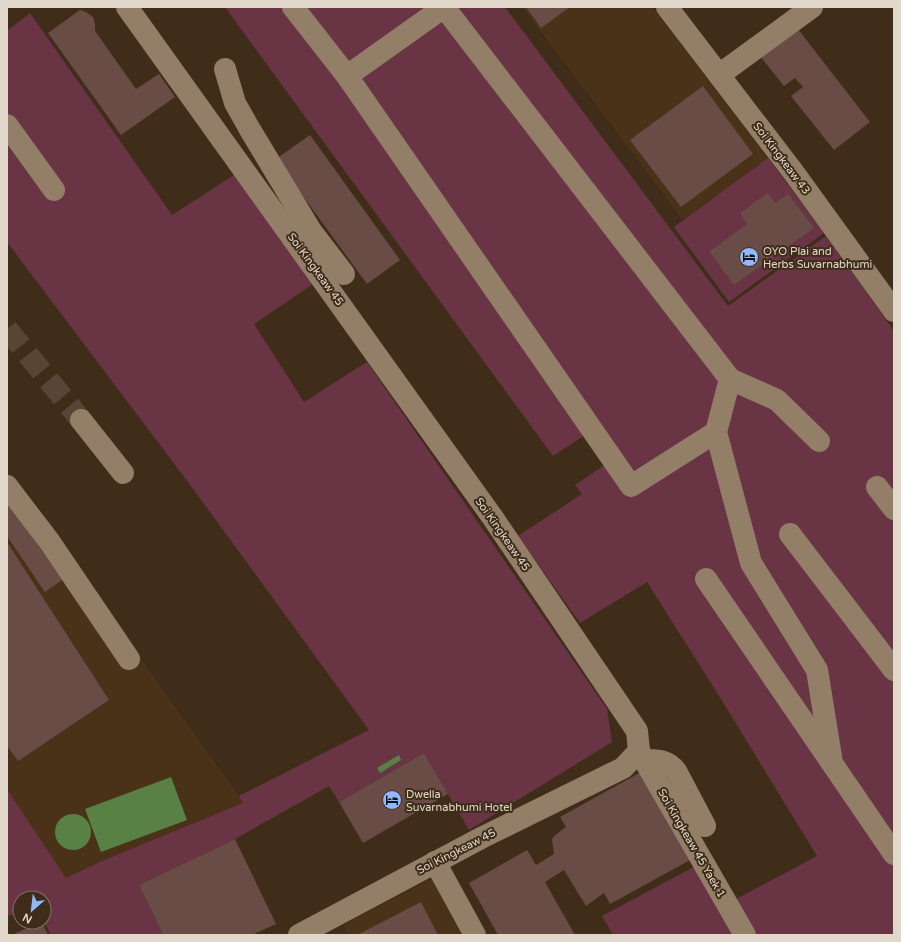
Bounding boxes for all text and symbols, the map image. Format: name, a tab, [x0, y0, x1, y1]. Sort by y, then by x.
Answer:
street label: Soi Kingkeaw 43	[750, 120, 813, 197]
street label: Soi Kingkeaw 45	[285, 231, 346, 308]
place label: OYO Plai and Herbs Suvarnabhumi	[763, 245, 872, 271]
hotel icon: OYO Plai and Herbs Suvarnabhumi	[738, 246, 760, 268]
street label: Soi Kingkeaw 45	[472, 495, 533, 573]
street label: Soi Kingkeaw 45 Yaek 1	[655, 786, 728, 900]
place label: Dwella Suvarnabhumi Hotel	[406, 788, 512, 814]
hotel icon: Dwella Suvarnabhumi Hotel	[381, 789, 403, 811]
street label: Soi Kingkeaw 45	[415, 826, 498, 877]
north arrow	[12, 890, 52, 930]
text: N	[21, 911, 34, 926]

